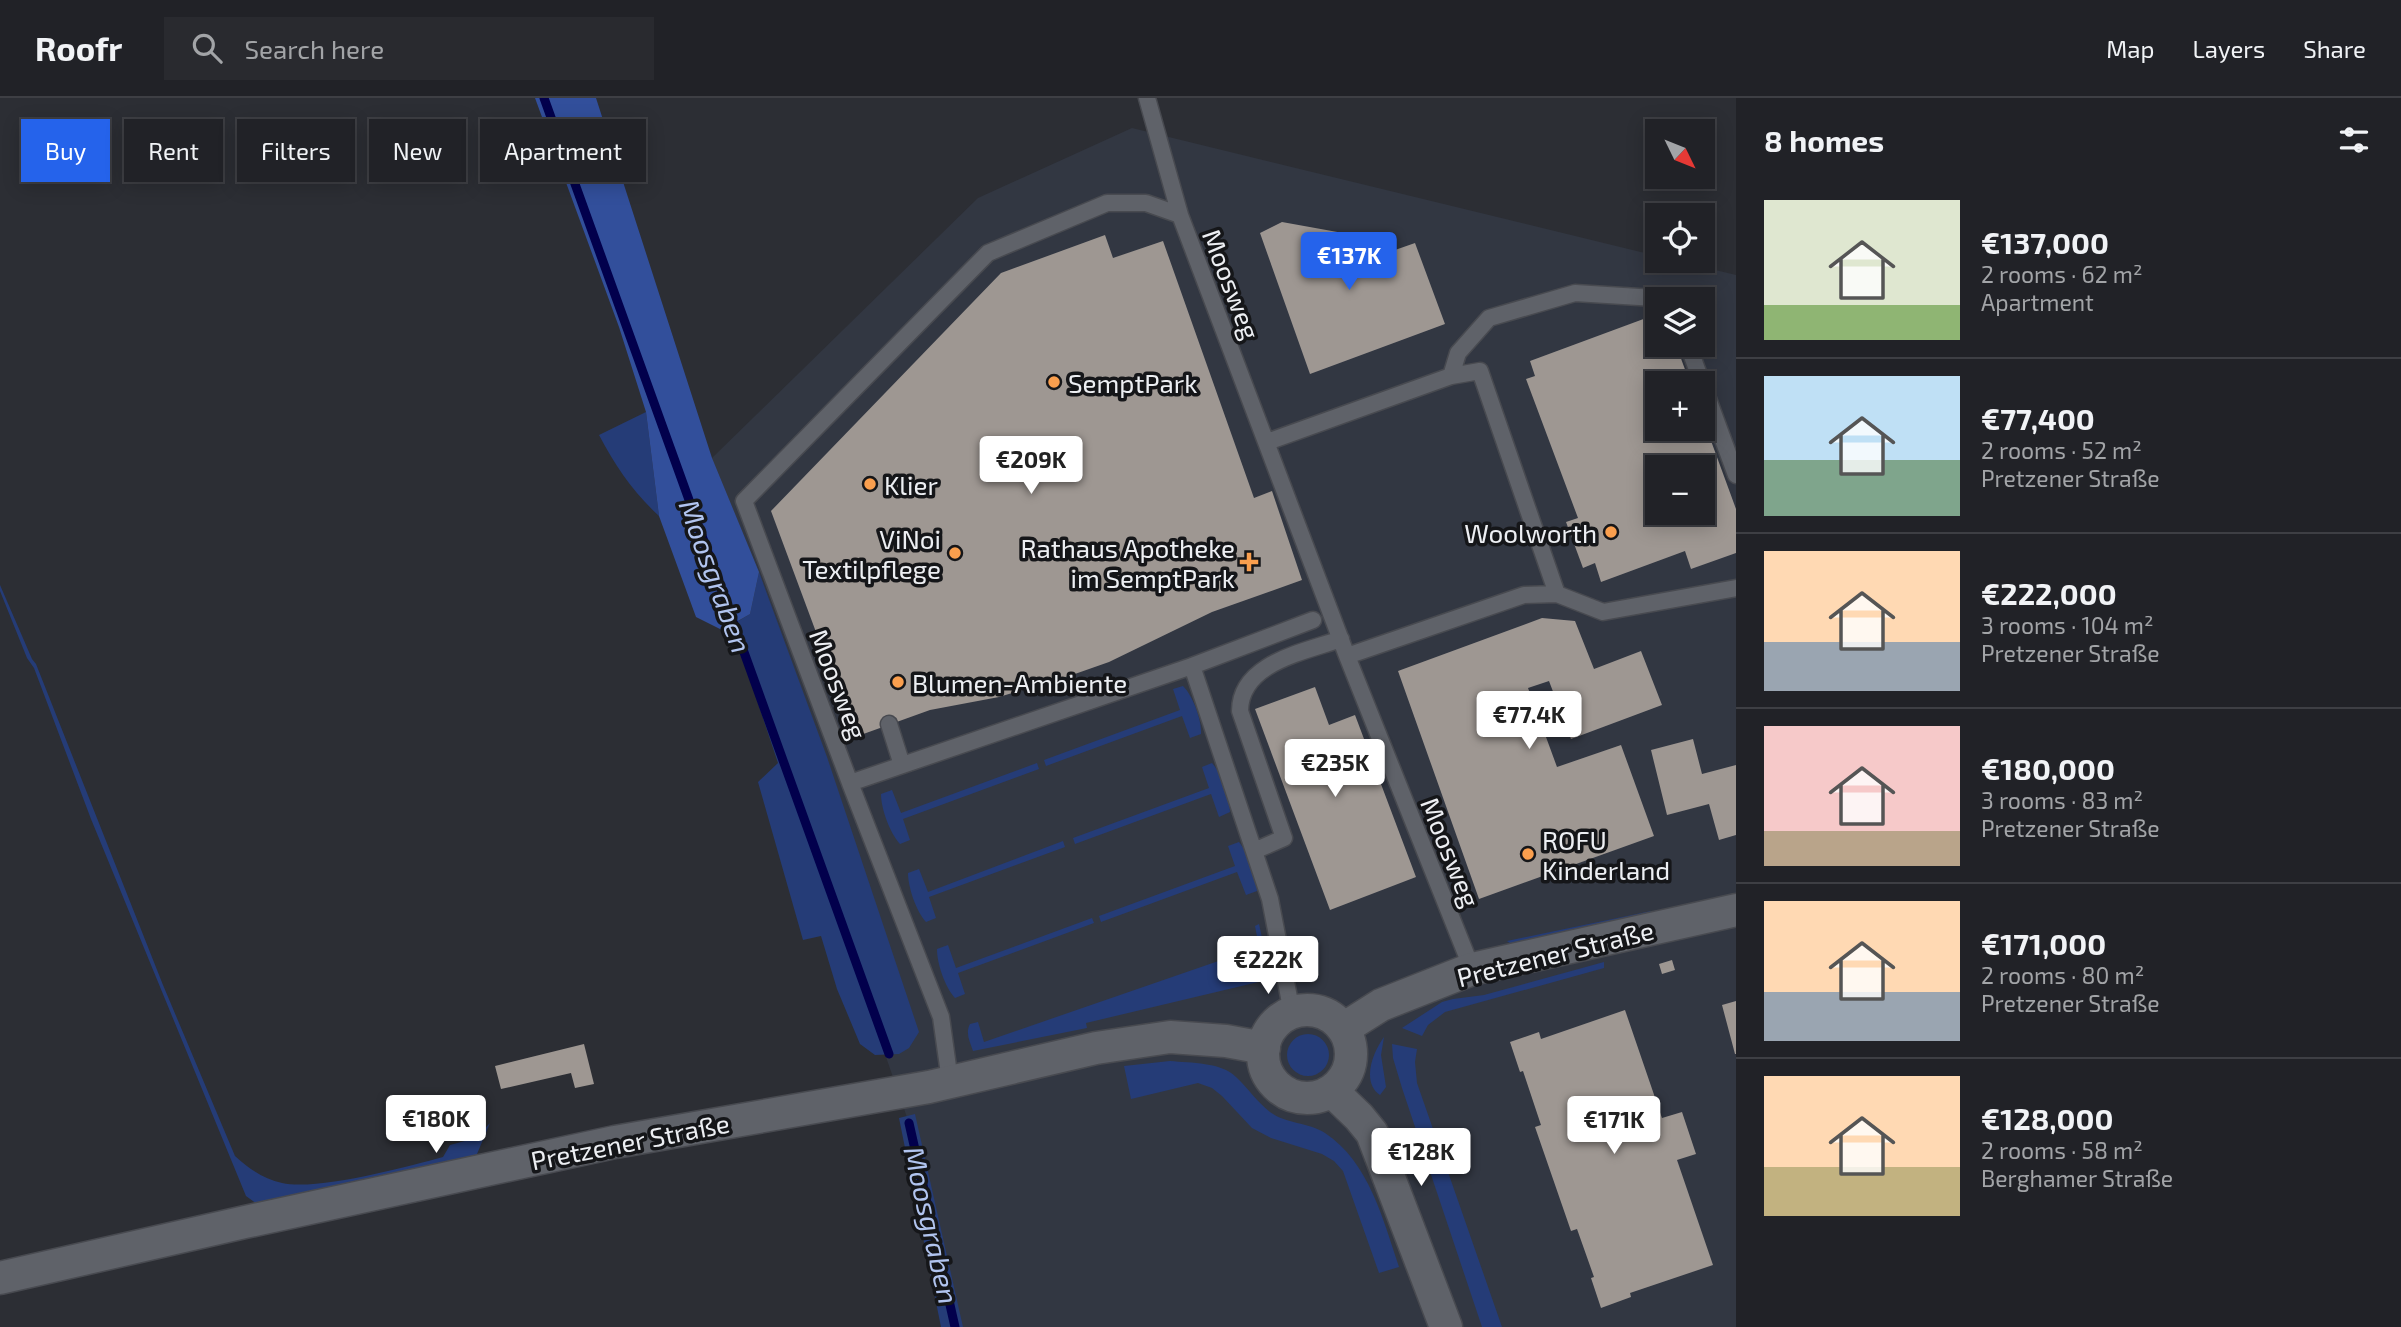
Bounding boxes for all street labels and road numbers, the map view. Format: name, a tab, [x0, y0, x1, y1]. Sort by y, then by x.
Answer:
street label: Moosweg	[1197, 225, 1267, 343]
street label: Moosweg	[804, 625, 874, 743]
street label: Moosweg	[1415, 793, 1487, 911]
street label: Pretzener Straße	[1453, 914, 1657, 992]
street label: Pretzener Straße	[528, 1107, 732, 1175]

